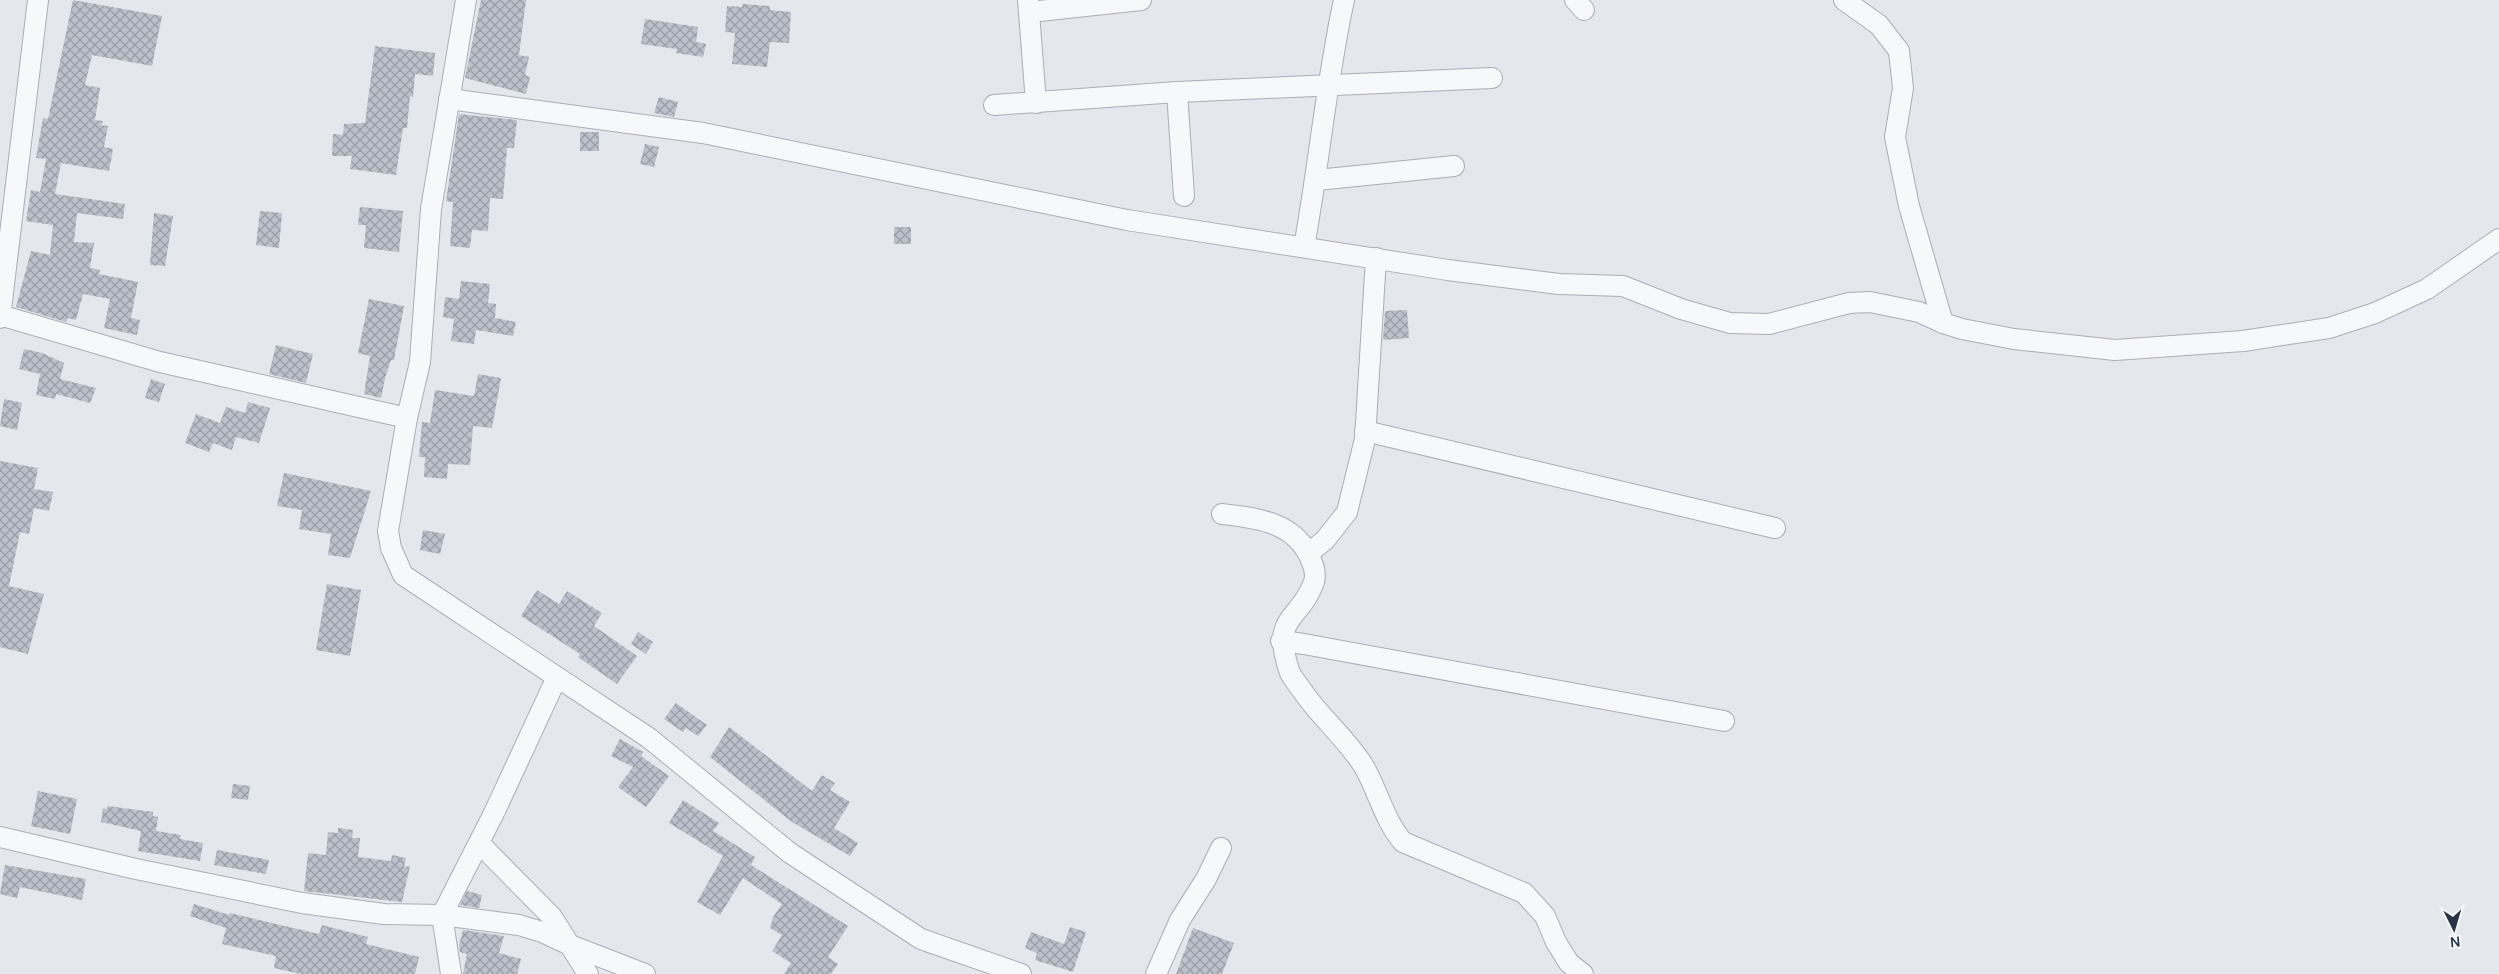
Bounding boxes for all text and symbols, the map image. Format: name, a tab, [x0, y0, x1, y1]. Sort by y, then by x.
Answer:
north arrow	[2429, 904, 2479, 954]
text: N	[2449, 933, 2461, 952]

